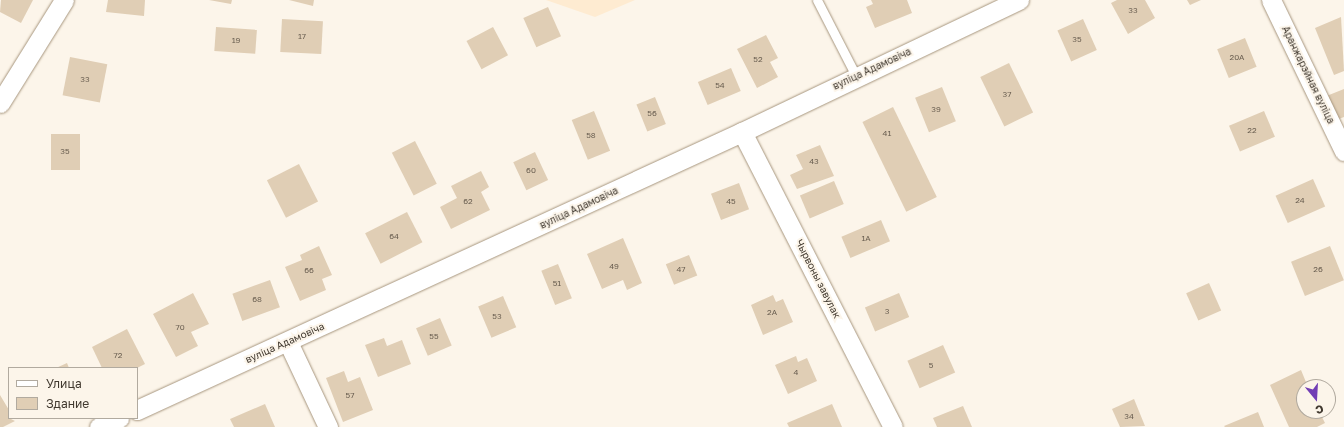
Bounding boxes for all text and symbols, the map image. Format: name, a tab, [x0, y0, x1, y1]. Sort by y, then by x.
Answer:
house number: 33	[1128, 6, 1138, 16]
street label: Аранжарэйная вуліца	[1279, 24, 1337, 126]
house number: 17	[298, 32, 306, 42]
house number: 35	[1072, 35, 1082, 45]
house number: 19	[232, 36, 240, 46]
street label: вуліца Адамовіча	[831, 46, 913, 92]
house number: 20А	[1230, 53, 1244, 63]
house number: 52	[753, 55, 763, 65]
house number: 33	[80, 75, 90, 85]
house number: 54	[715, 81, 725, 91]
house number: 37	[1003, 90, 1011, 100]
house number: 39	[931, 105, 941, 115]
house number: 56	[647, 109, 657, 119]
house number: 22	[1247, 126, 1257, 136]
house number: 41	[883, 129, 891, 139]
house number: 58	[586, 131, 596, 141]
house number: 35	[60, 147, 70, 157]
house number: 43	[809, 157, 819, 167]
house number: 60	[526, 166, 536, 176]
street label: вуліца Адамовіча	[538, 185, 620, 231]
house number: 24	[1295, 196, 1305, 206]
house number: 62	[463, 197, 473, 207]
house number: 45	[726, 197, 736, 207]
house number: 64	[389, 232, 399, 242]
house number: 1А	[861, 234, 871, 244]
street label: Чырвоны завулак	[793, 238, 843, 320]
house number: 49	[609, 262, 619, 272]
house number: 47	[676, 265, 686, 275]
house number: 26	[1313, 265, 1323, 275]
house number: 66	[304, 266, 314, 276]
house number: 51	[553, 279, 561, 289]
house number: 68	[252, 295, 262, 305]
house number: 3	[885, 307, 889, 317]
house number: 2А	[767, 308, 777, 318]
house number: 53	[492, 312, 502, 322]
street label: вуліца Адамовіча	[244, 320, 326, 366]
house number: 70	[175, 323, 185, 333]
house number: 55	[429, 332, 439, 342]
house number: 72	[114, 351, 122, 361]
house number: 5	[929, 361, 933, 371]
legend	[8, 367, 138, 419]
house number: 4	[794, 368, 798, 378]
text: Улица	[46, 376, 82, 391]
north arrow	[1296, 379, 1336, 419]
house number: 57	[346, 391, 354, 401]
text: Здание	[46, 396, 89, 411]
text: С	[1314, 403, 1325, 417]
house number: 34	[1124, 412, 1134, 422]

